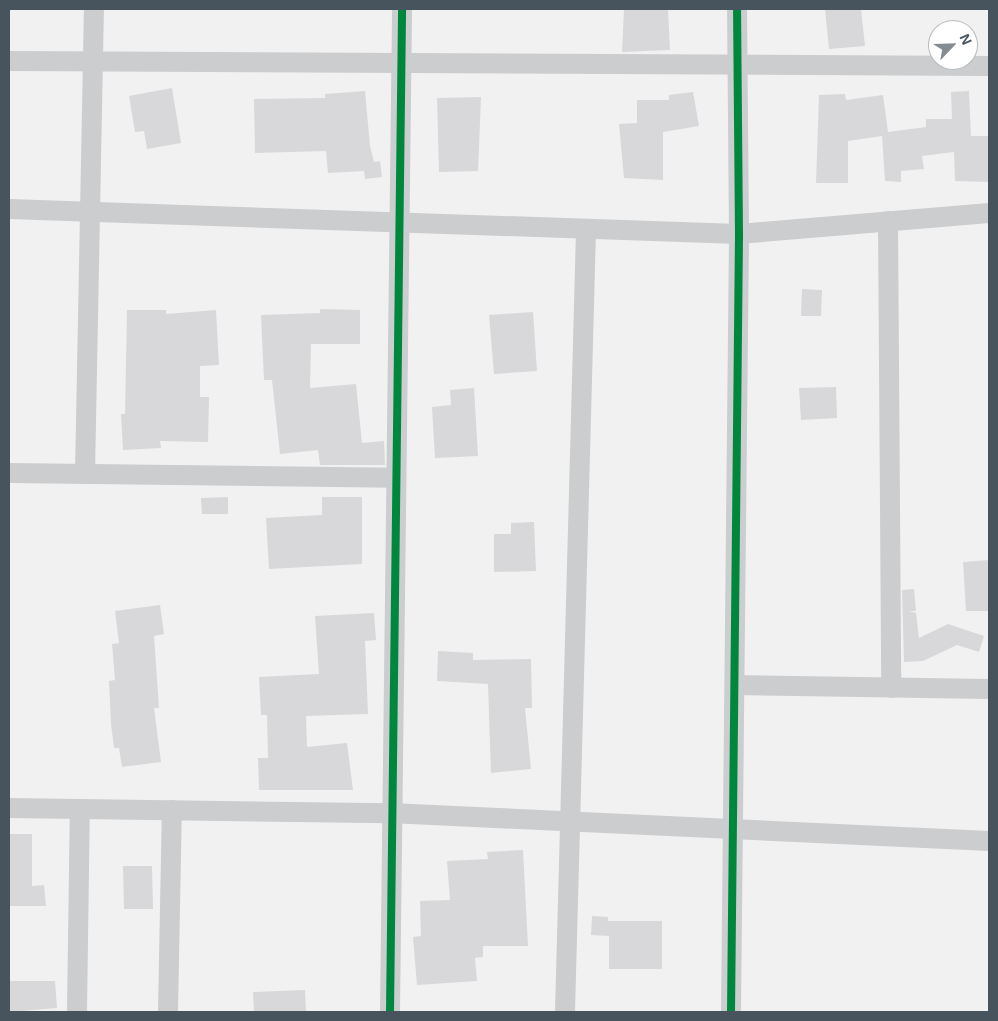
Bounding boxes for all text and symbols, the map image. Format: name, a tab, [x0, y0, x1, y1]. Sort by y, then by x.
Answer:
north arrow	[928, 20, 978, 70]
text: N	[956, 31, 975, 47]

